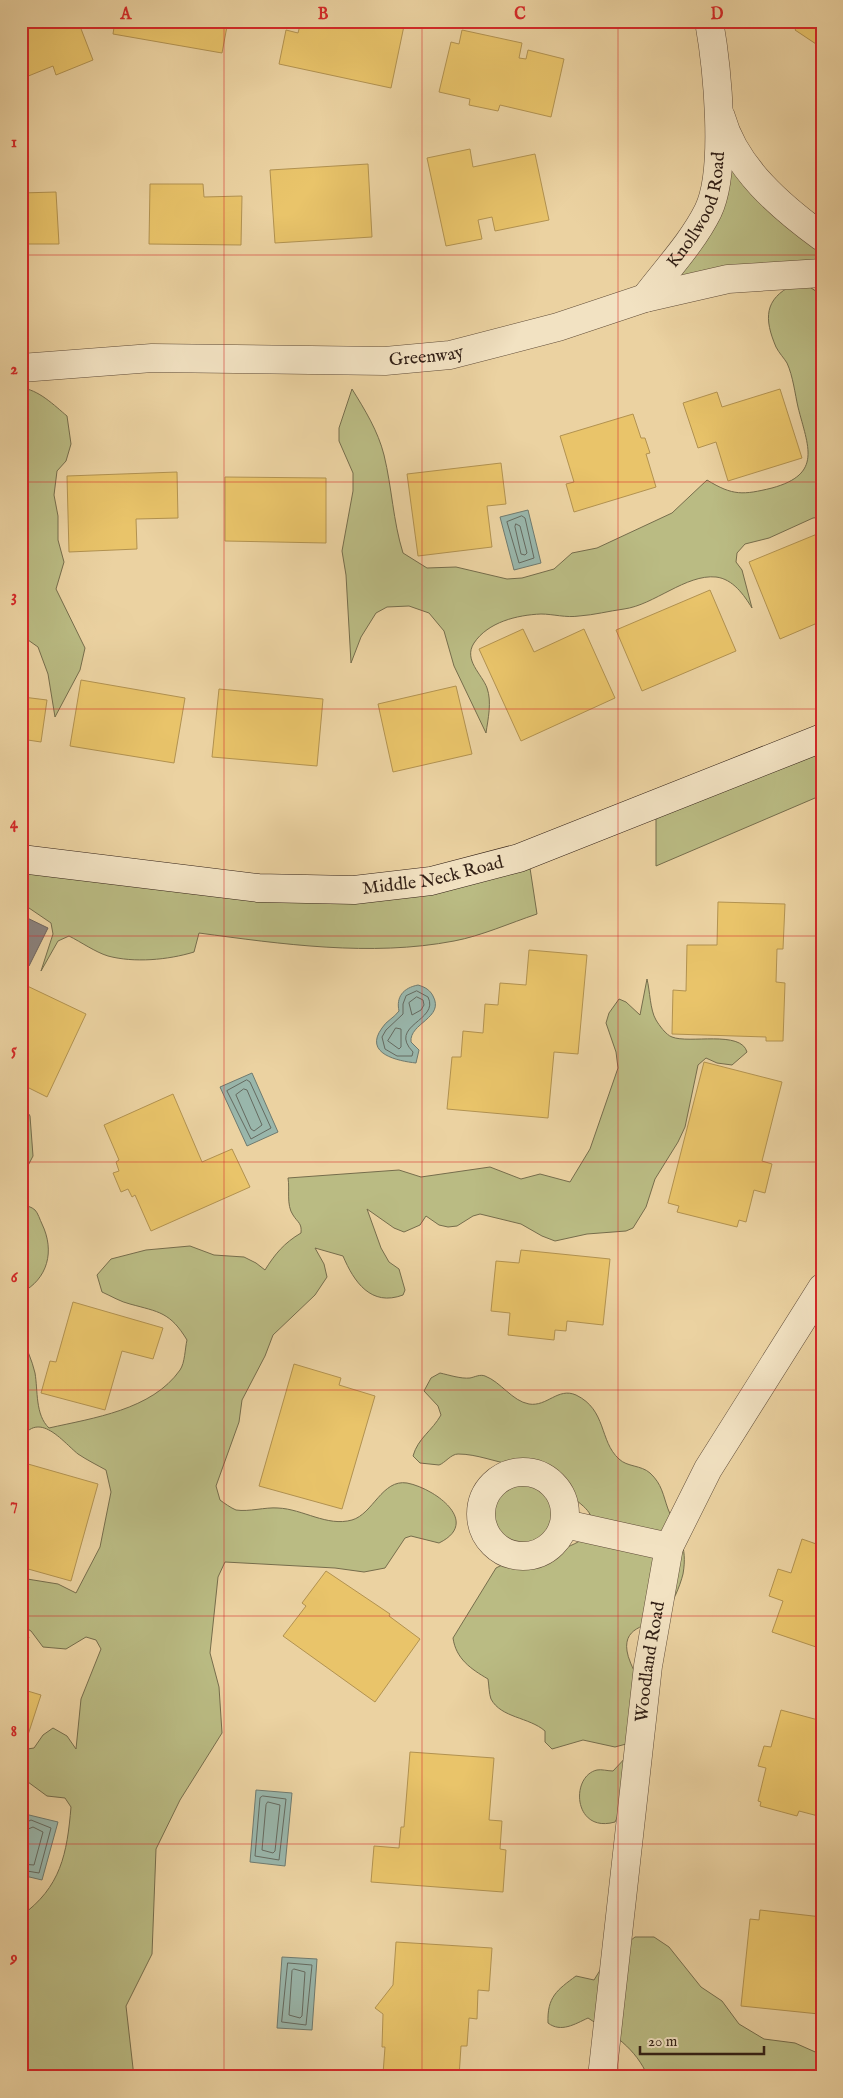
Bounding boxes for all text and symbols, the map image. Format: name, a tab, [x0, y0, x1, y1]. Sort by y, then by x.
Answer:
text: A	[120, 5, 133, 25]
text: B	[318, 5, 329, 25]
text: C	[514, 5, 526, 25]
text: D	[711, 5, 724, 25]
text: 1	[11, 133, 17, 153]
street label: Knollwood Road	[662, 151, 731, 273]
street label: Greenway	[388, 340, 466, 372]
text: 2	[10, 360, 18, 380]
text: 3	[11, 587, 17, 607]
text: 4	[10, 814, 19, 834]
street label: Middle Neck Road	[361, 851, 506, 900]
text: 5	[11, 1041, 17, 1061]
text: 6	[11, 1268, 19, 1288]
text: 7	[10, 1495, 18, 1515]
street label: Woodland Road	[630, 1599, 671, 1723]
text: 8	[11, 1722, 17, 1742]
text: 9	[10, 1949, 18, 1969]
scale bar	[640, 2023, 764, 2055]
text: 20 m	[648, 2032, 678, 2051]

